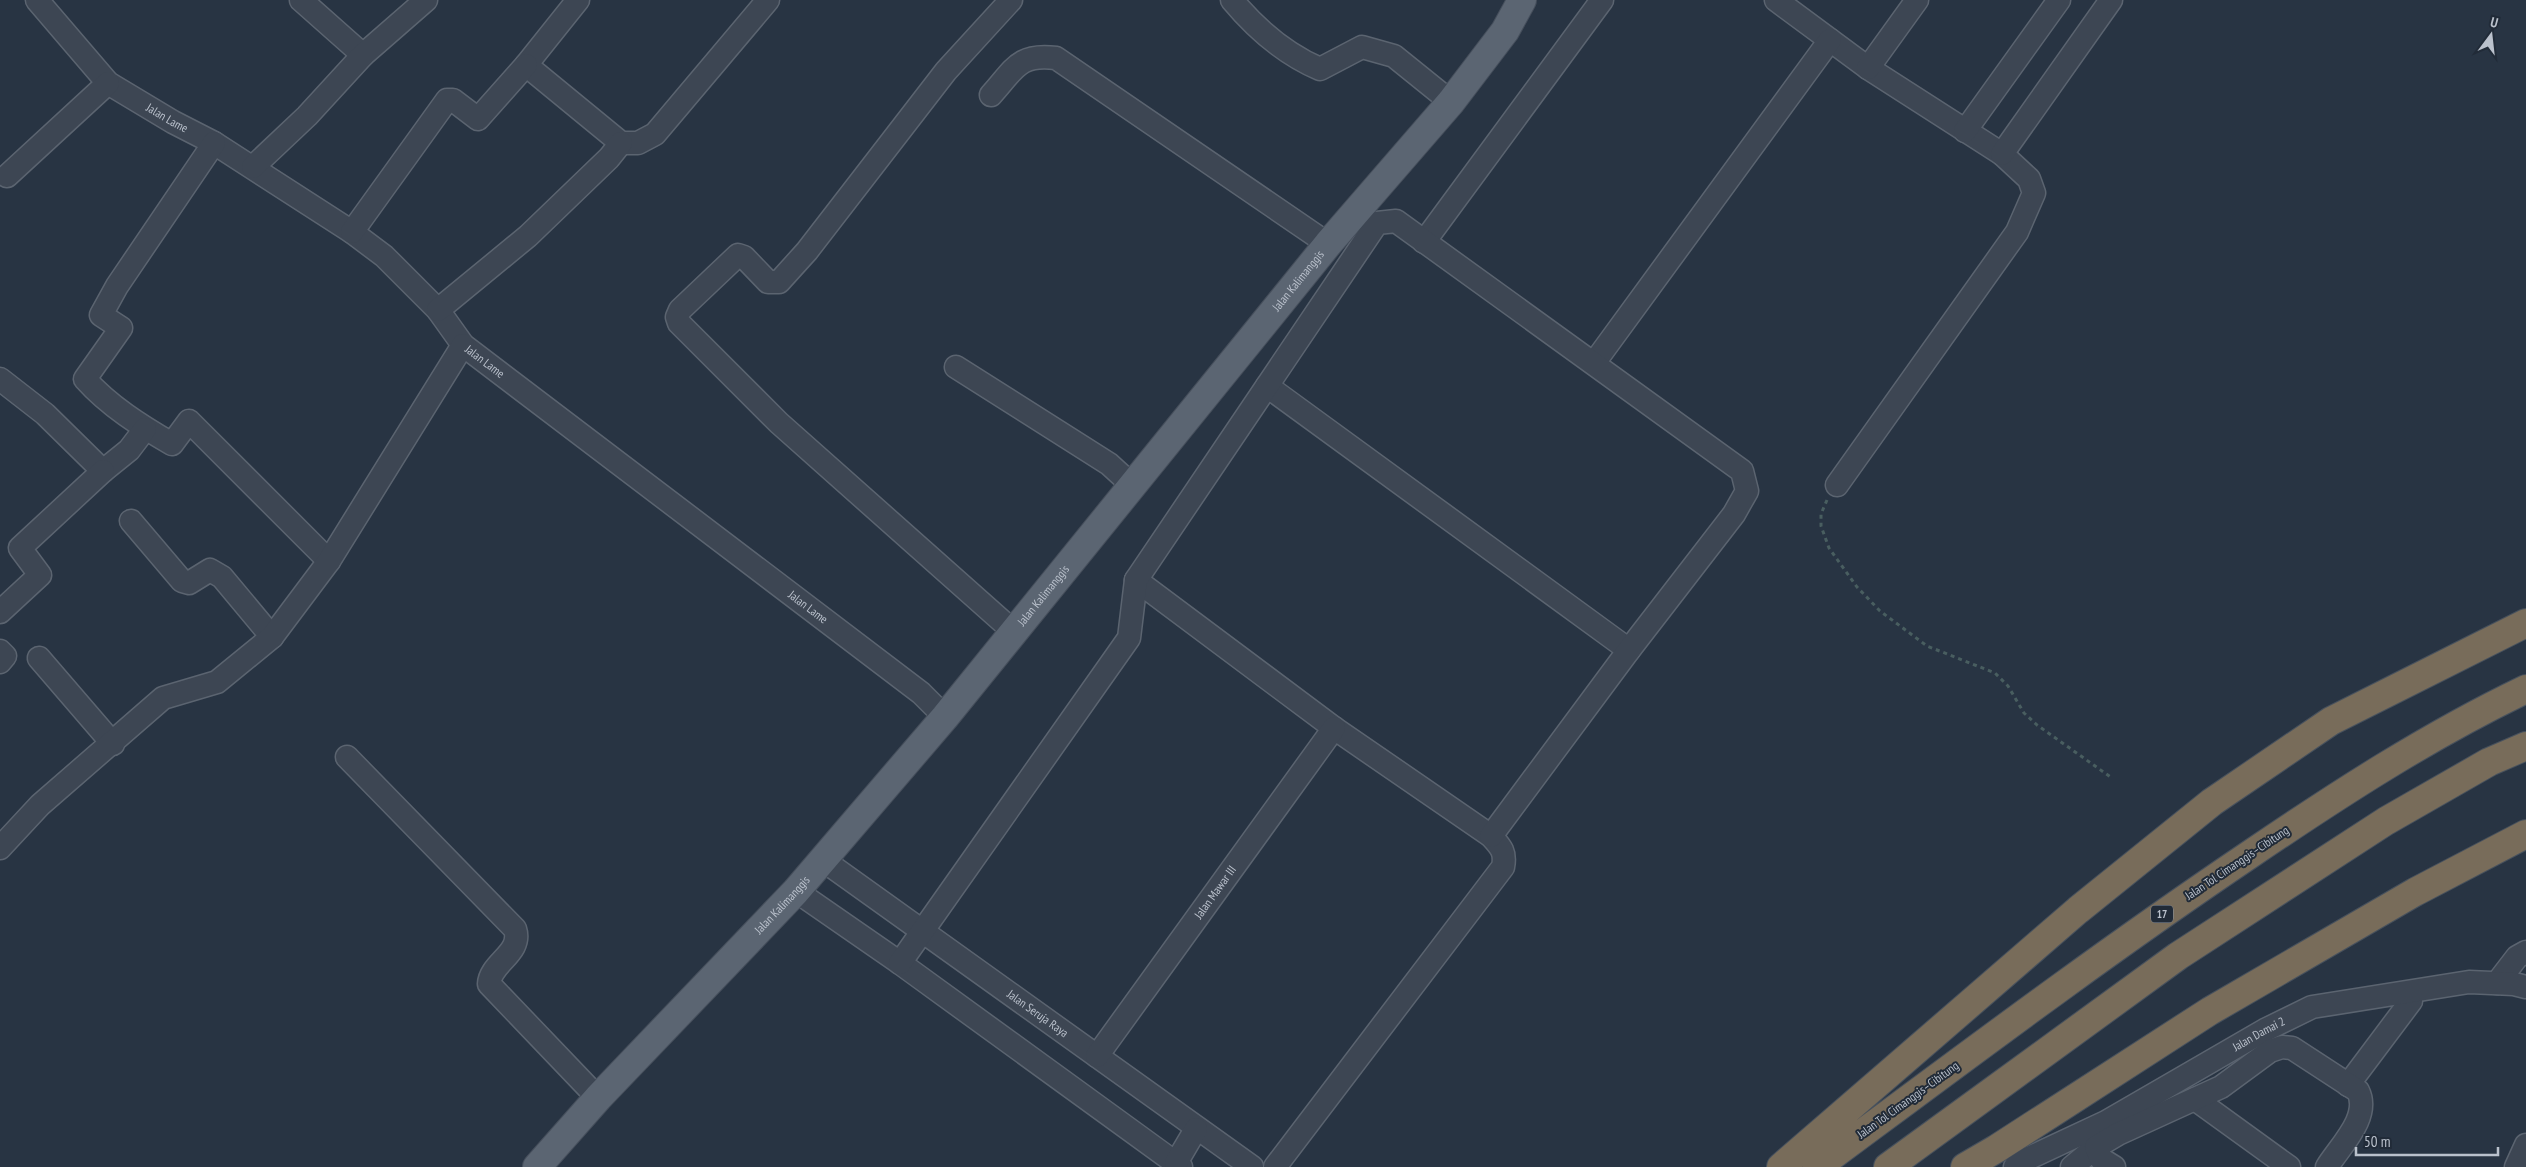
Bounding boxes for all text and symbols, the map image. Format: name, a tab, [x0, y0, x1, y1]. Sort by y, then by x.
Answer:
north arrow	[2466, 10, 2516, 60]
text: U	[2489, 13, 2500, 32]
street label: Jalan Lame	[143, 99, 191, 135]
street label: Jalan Kalimanggis	[1268, 247, 1327, 315]
street label: Jalan Lame	[462, 341, 508, 381]
street label: Jalan Kalimanggis	[1013, 562, 1072, 629]
street label: Jalan Lame	[785, 586, 831, 627]
street label: Jalan Tol Cimanggis–Cibitung	[2181, 822, 2291, 903]
street label: Jalan Mawar III	[1190, 863, 1239, 922]
street label: Jalan Kalimanggis	[750, 873, 813, 937]
road number: 17	[2151, 906, 2173, 922]
street label: Jalan Seruja Raya	[1004, 986, 1072, 1040]
street label: Jalan Damai 2	[2229, 1013, 2287, 1055]
street label: Jalan Tol Cimanggis–Cibitung	[1853, 1058, 1961, 1142]
scale bar	[2356, 1124, 2498, 1156]
text: 50 m	[2364, 1132, 2390, 1151]

